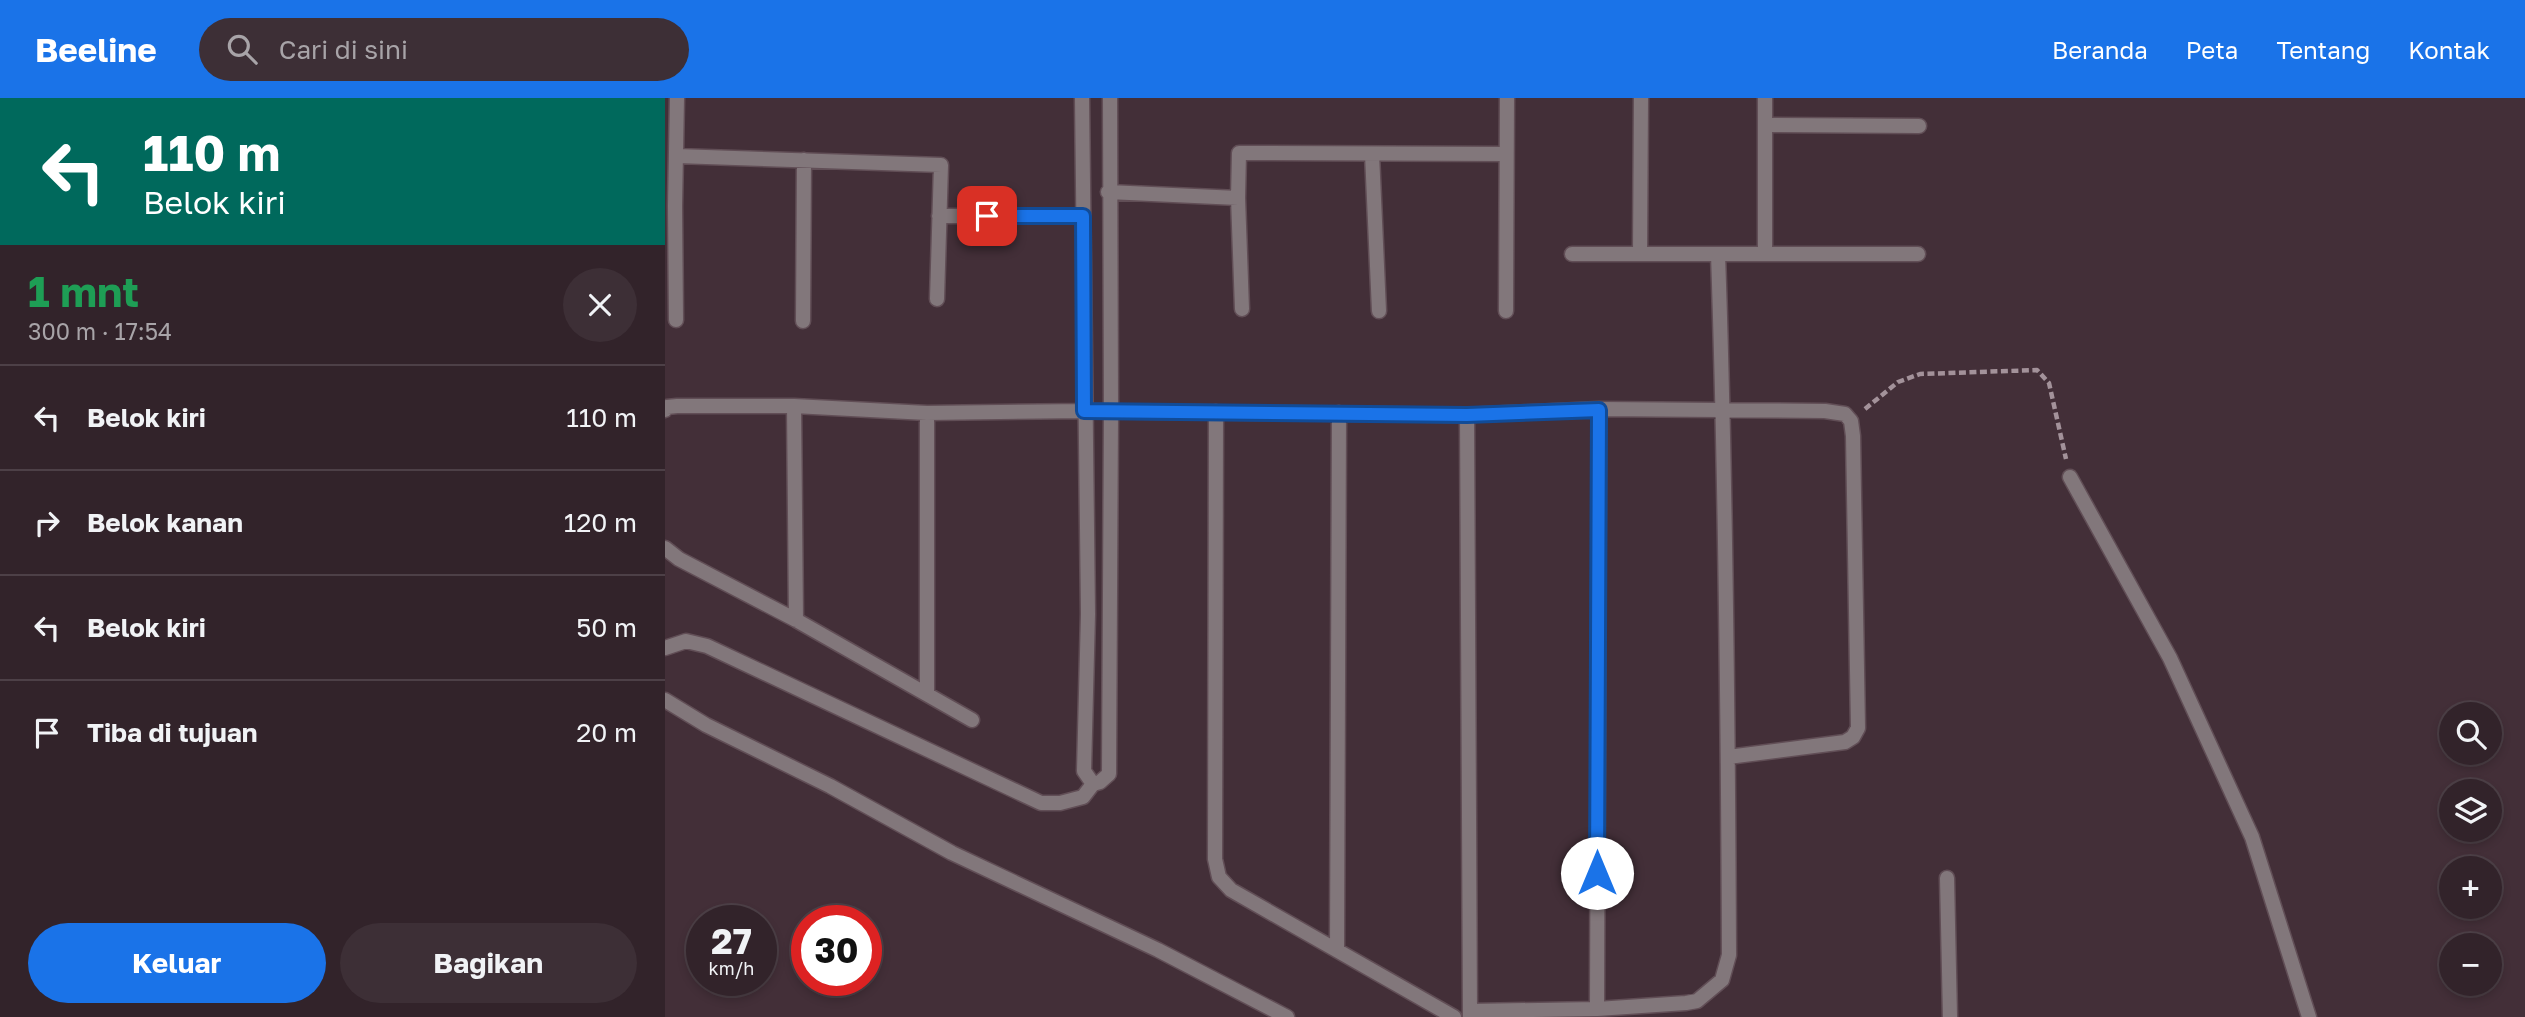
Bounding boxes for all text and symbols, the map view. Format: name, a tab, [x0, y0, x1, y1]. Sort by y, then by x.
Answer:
search box	[199, 18, 689, 81]
text: Beeline	[35, 30, 157, 69]
icon: search	[223, 30, 261, 68]
text: Cari di sini	[279, 34, 408, 65]
text: Beranda	[2052, 35, 2148, 64]
text: Peta	[2186, 35, 2238, 64]
text: Tentang	[2276, 35, 2370, 64]
text: Kontak	[2408, 35, 2490, 64]
text: 110 m	[143, 123, 280, 182]
icon: left	[28, 126, 119, 217]
text: Belok kiri	[143, 183, 286, 221]
pin	[957, 186, 1017, 246]
icon: arrive	[968, 197, 1006, 235]
text: 1 mnt	[28, 266, 139, 316]
button: close	[563, 268, 637, 342]
text: 300 m · 17:54	[28, 317, 172, 345]
icon: left	[28, 399, 66, 437]
text: Belok kiri	[87, 402, 206, 433]
text: 110 m	[566, 402, 637, 433]
icon: right	[28, 504, 66, 542]
text: Belok kanan	[87, 507, 243, 538]
text: 120 m	[564, 507, 637, 538]
icon: left	[28, 609, 66, 647]
text: Belok kiri	[87, 612, 206, 643]
text: 50 m	[576, 612, 637, 643]
map controls	[2439, 702, 2502, 996]
button: search	[2439, 702, 2502, 765]
icon: arrive	[28, 714, 66, 752]
text: Tiba di tujuan	[87, 717, 257, 748]
text: 20 m	[576, 717, 637, 748]
button: layers	[2439, 779, 2502, 842]
position arrow	[1560, 836, 1634, 910]
button: +	[2439, 856, 2502, 919]
speed limit sign: 30	[791, 905, 882, 996]
text: 27	[711, 920, 752, 962]
button: Keluar	[28, 923, 326, 1003]
button: Bagikan	[340, 923, 637, 1003]
button: −	[2439, 933, 2502, 996]
text: km/h	[709, 957, 754, 979]

